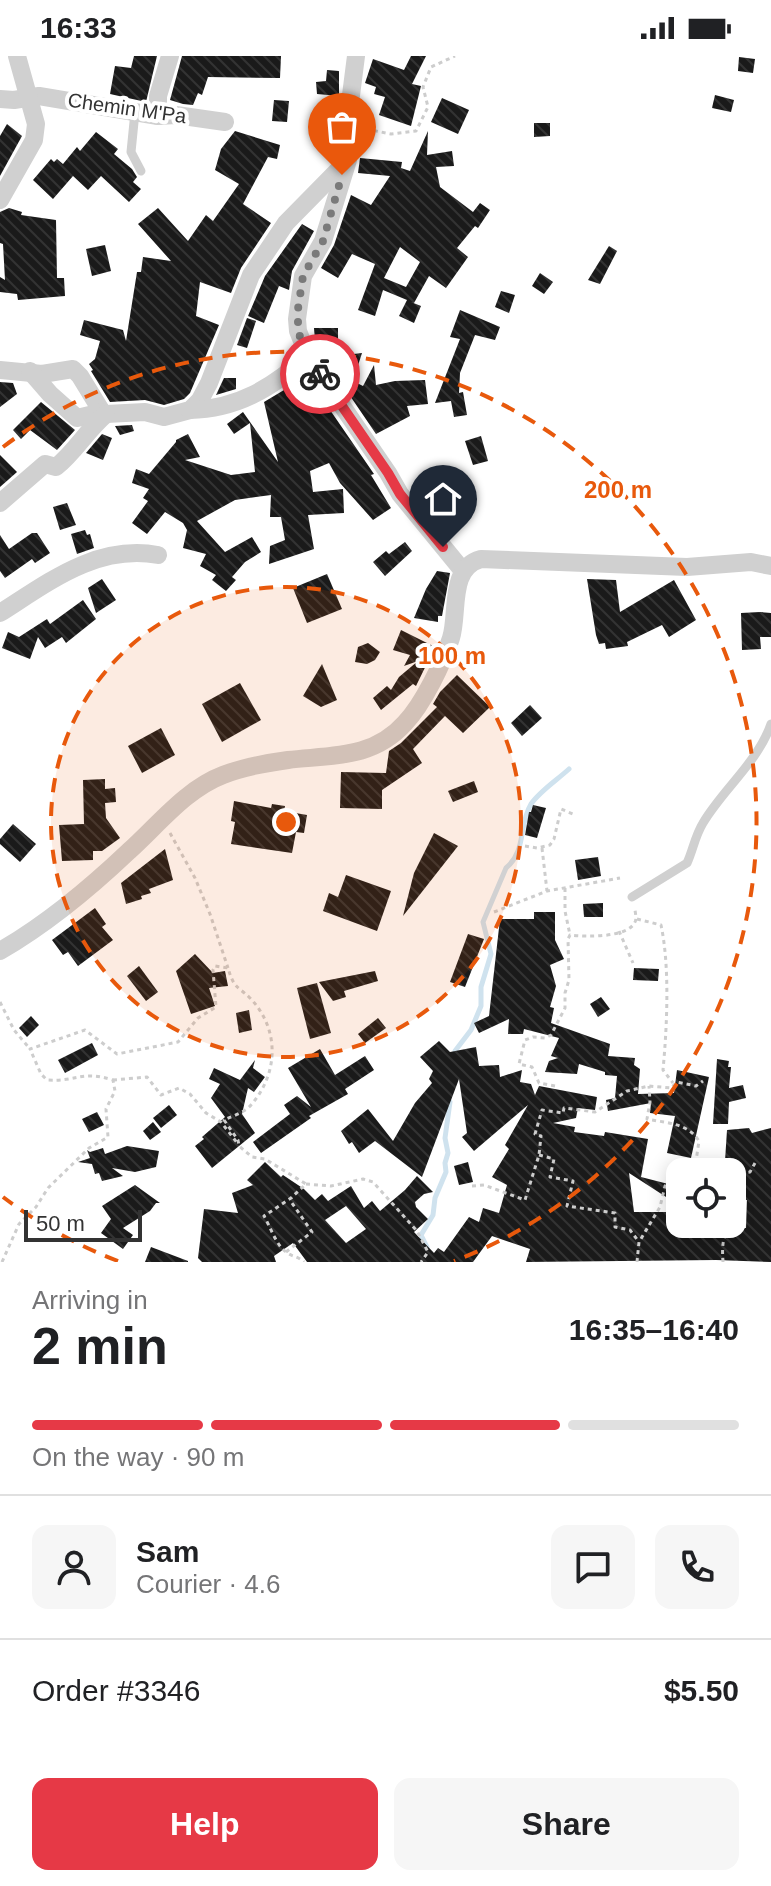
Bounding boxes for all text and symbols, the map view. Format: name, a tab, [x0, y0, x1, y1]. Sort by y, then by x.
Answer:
text: 16:33	[40, 11, 117, 44]
street label: Chemin M'Pa	[66, 89, 189, 127]
pin	[308, 93, 376, 175]
icon: bag	[320, 105, 364, 149]
courier	[280, 334, 360, 414]
icon: bike	[298, 352, 342, 396]
pin	[409, 465, 477, 547]
text: 200 m	[584, 476, 652, 503]
icon: home	[421, 477, 465, 521]
text: 100 m	[418, 642, 486, 669]
centre of rings	[272, 808, 300, 836]
map controls	[666, 1158, 746, 1238]
button: locate	[666, 1158, 746, 1238]
scale bar	[24, 1206, 142, 1242]
text: 50 m	[36, 1211, 85, 1236]
text: Arriving in	[32, 1285, 148, 1315]
text: 16:35–16:40	[569, 1313, 739, 1346]
text: 2 min	[32, 1317, 168, 1375]
text: On the way · 90 m	[32, 1442, 244, 1472]
button: person	[32, 1525, 116, 1609]
button: chat	[551, 1525, 635, 1609]
button: phone	[655, 1525, 739, 1609]
text: Sam	[136, 1535, 199, 1568]
text: Courier · 4.6	[136, 1569, 281, 1599]
text: Order #3346	[32, 1674, 200, 1707]
text: $5.50	[664, 1674, 739, 1707]
button: Help	[32, 1778, 378, 1870]
button: Share	[394, 1778, 739, 1870]

